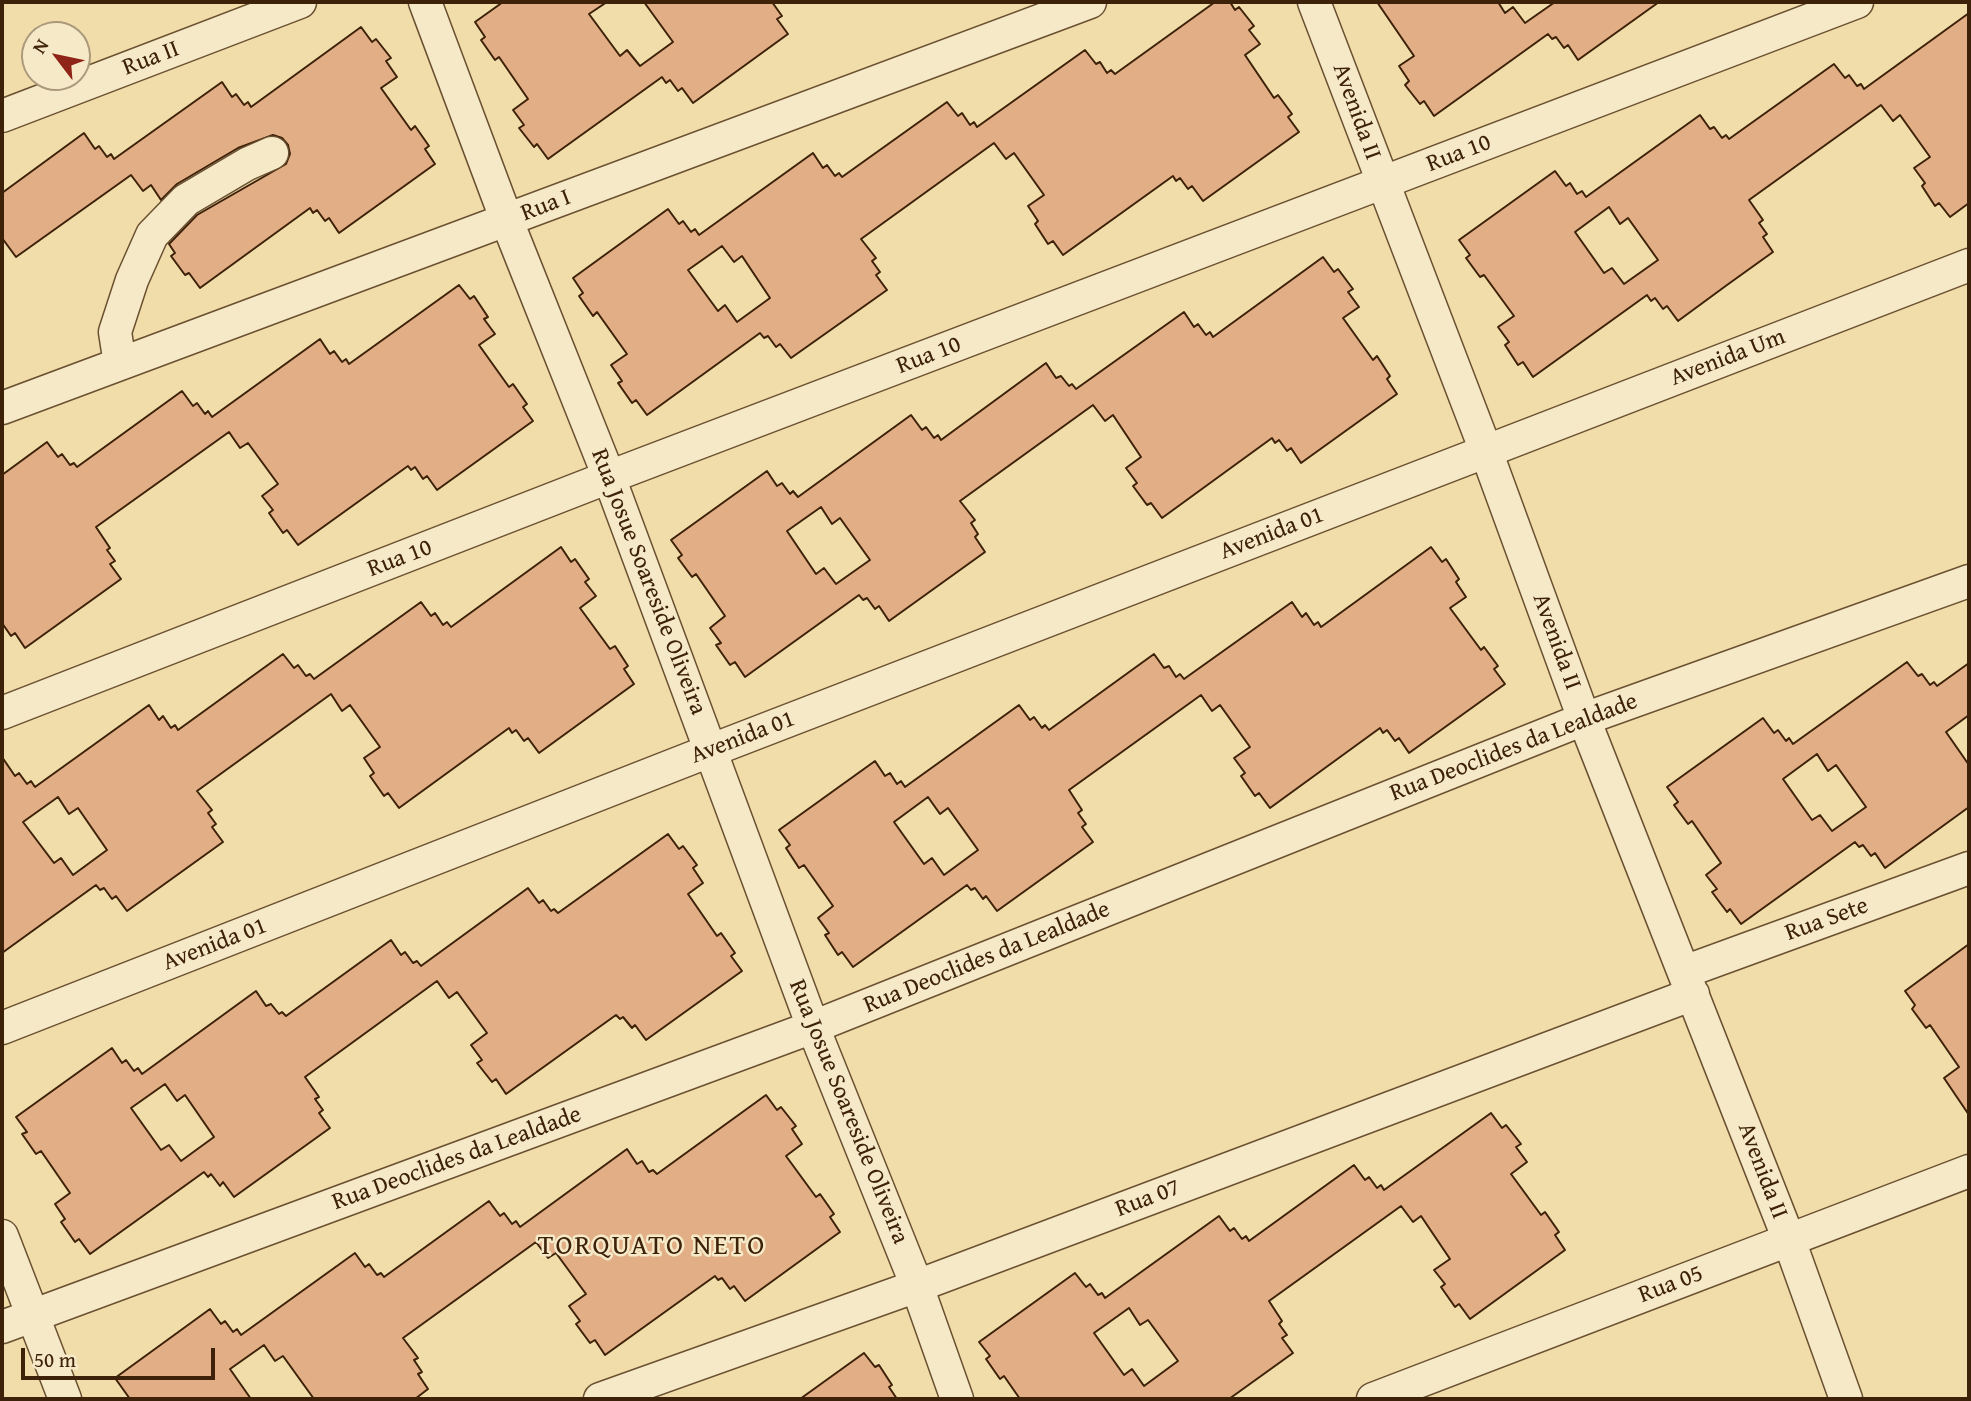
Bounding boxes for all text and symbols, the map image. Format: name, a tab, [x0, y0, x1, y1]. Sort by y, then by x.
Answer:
north arrow	[21, 21, 91, 91]
text: N	[25, 33, 55, 59]
street label: Rua II	[119, 35, 183, 83]
street label: Avenida II	[1325, 60, 1387, 164]
street label: Rua 10	[1423, 129, 1495, 179]
street label: Rua I	[517, 183, 575, 229]
street label: Avenida Um	[1666, 323, 1790, 393]
street label: Rua 10	[893, 331, 965, 381]
street label: Rua Josue Soareside Oliveira	[584, 445, 712, 719]
street label: Avenida 01	[1216, 501, 1328, 567]
street label: Rua 10	[364, 534, 436, 584]
street label: Avenida II	[1525, 590, 1587, 694]
street label: Rua Deoclides da Lealdade	[1386, 687, 1642, 809]
street label: Avenida 01	[687, 705, 799, 771]
street label: Rua Sete	[1782, 892, 1872, 948]
street label: Rua Deoclides da Lealdade	[860, 895, 1114, 1021]
street label: Avenida 01	[159, 912, 271, 978]
street label: Rua Josue Soareside Oliveira	[782, 976, 914, 1248]
street label: Rua Deoclides da Lealdade	[329, 1101, 585, 1217]
street label: Avenida II	[1731, 1119, 1793, 1223]
street label: Rua 07	[1112, 1174, 1184, 1224]
district label: TORQUATO NETO	[539, 1230, 765, 1264]
street label: Rua 05	[1635, 1260, 1707, 1310]
scale bar	[24, 1334, 219, 1378]
text: 50 m	[34, 1344, 76, 1375]

